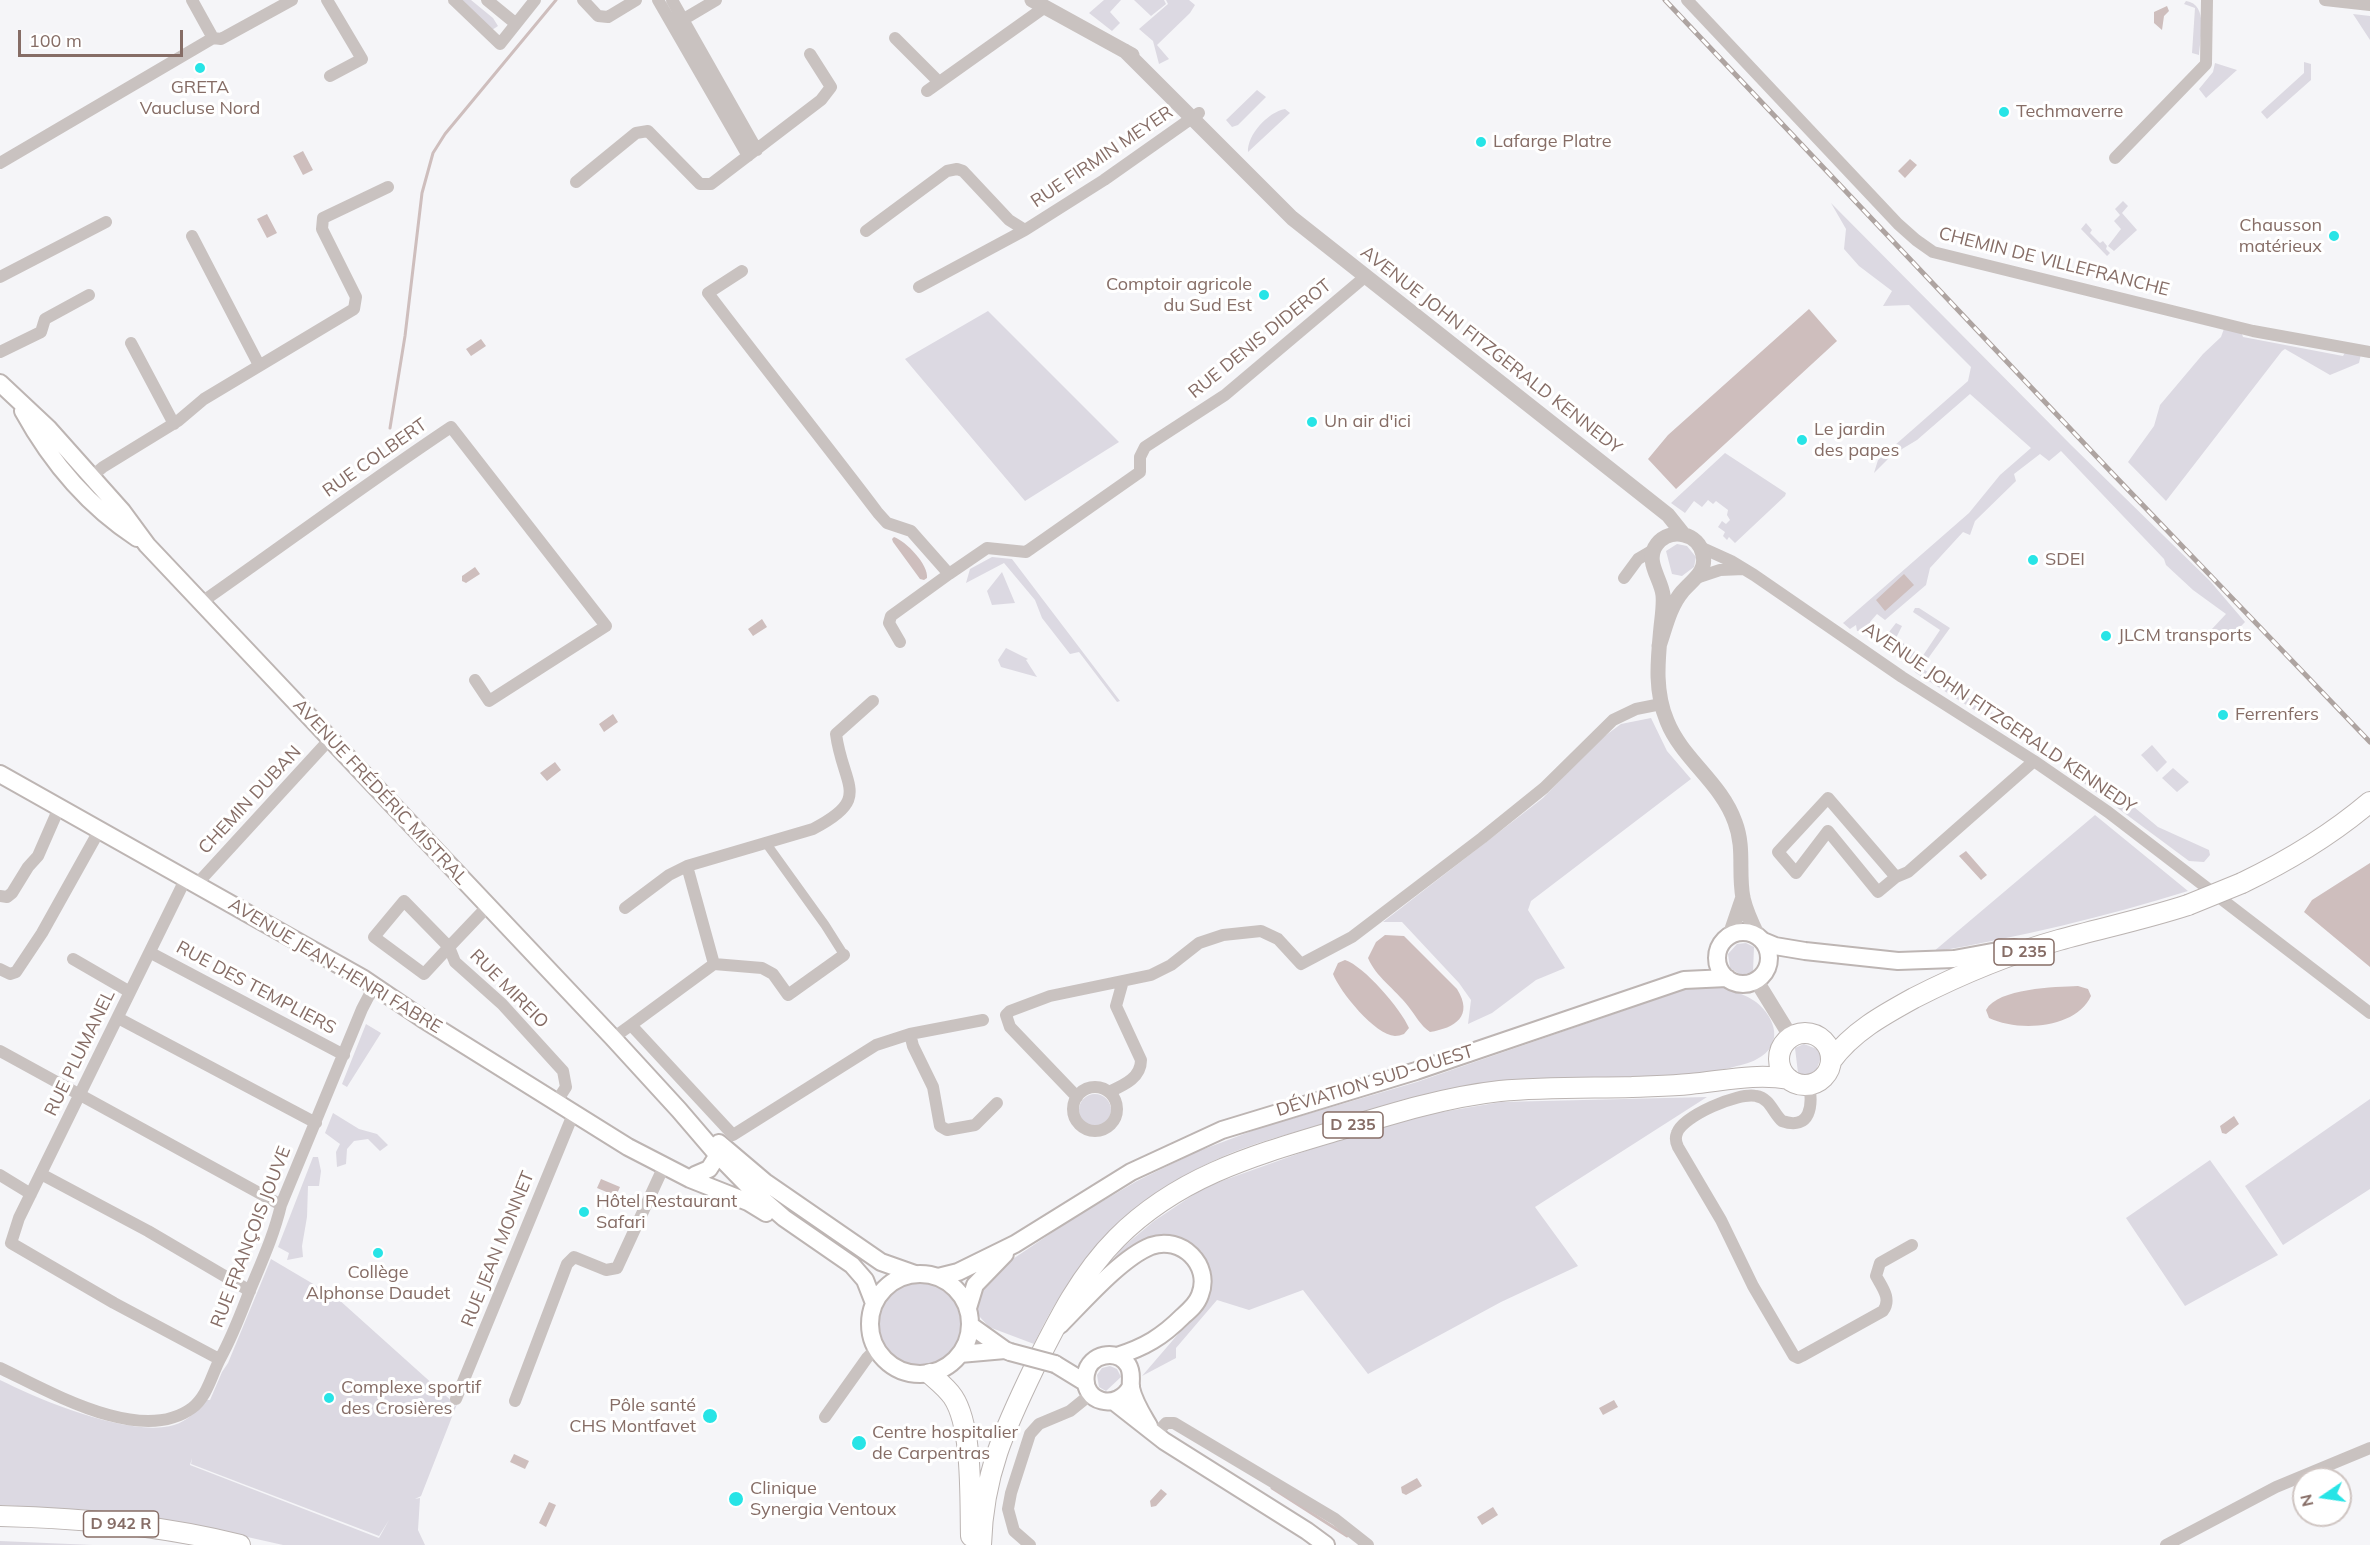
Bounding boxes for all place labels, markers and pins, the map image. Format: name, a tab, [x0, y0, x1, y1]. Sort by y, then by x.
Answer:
marker: GRETA Vaucluse Nord	[193, 61, 207, 75]
place label: GRETA Vaucluse Nord	[140, 77, 260, 119]
place label: Techmaverre	[2016, 101, 2123, 123]
marker: Techmaverre	[1997, 105, 2011, 119]
place label: Lafarge Platre	[1493, 131, 1611, 153]
marker: Lafarge Platre	[1474, 135, 1488, 149]
place label: Chausson matérieux	[2239, 215, 2322, 258]
marker: Chausson matérieux	[2327, 229, 2341, 243]
place label: Comptoir agricole du Sud Est	[1106, 274, 1252, 316]
marker: Comptoir agricole du Sud Est	[1257, 288, 1271, 302]
place label: Un air d'ici	[1324, 411, 1411, 433]
marker: Un air d'ici	[1305, 415, 1319, 429]
place label: Le jardin des papes	[1814, 419, 1899, 462]
marker: Le jardin des papes	[1795, 433, 1809, 447]
place label: SDEI	[2045, 549, 2085, 571]
marker: SDEI	[2026, 553, 2040, 567]
place label: JLCM transports	[2118, 625, 2252, 647]
marker: JLCM transports	[2099, 629, 2113, 643]
place label: Ferrenfers	[2235, 704, 2319, 726]
marker: Ferrenfers	[2216, 708, 2230, 722]
place label: Hôtel Restaurant Safari	[596, 1191, 737, 1234]
marker: Hôtel Restaurant Safari	[577, 1205, 591, 1219]
marker: Collège Alphonse Daudet	[371, 1246, 385, 1260]
place label: Collège Alphonse Daudet	[306, 1262, 450, 1304]
place label: Complexe sportif des Crosières	[341, 1377, 481, 1420]
marker: Complexe sportif des Crosières	[322, 1391, 336, 1405]
place label: Pôle santé CHS Montfavet	[569, 1395, 696, 1438]
marker: Pôle santé CHS Montfavet	[701, 1407, 719, 1425]
place label: Centre hospitalier de Carpentras	[872, 1422, 1018, 1464]
marker: Centre hospitalier de Carpentras	[850, 1434, 868, 1452]
place label: Clinique Synergia Ventoux	[750, 1478, 896, 1520]
marker: Clinique Synergia Ventoux	[727, 1490, 745, 1508]

